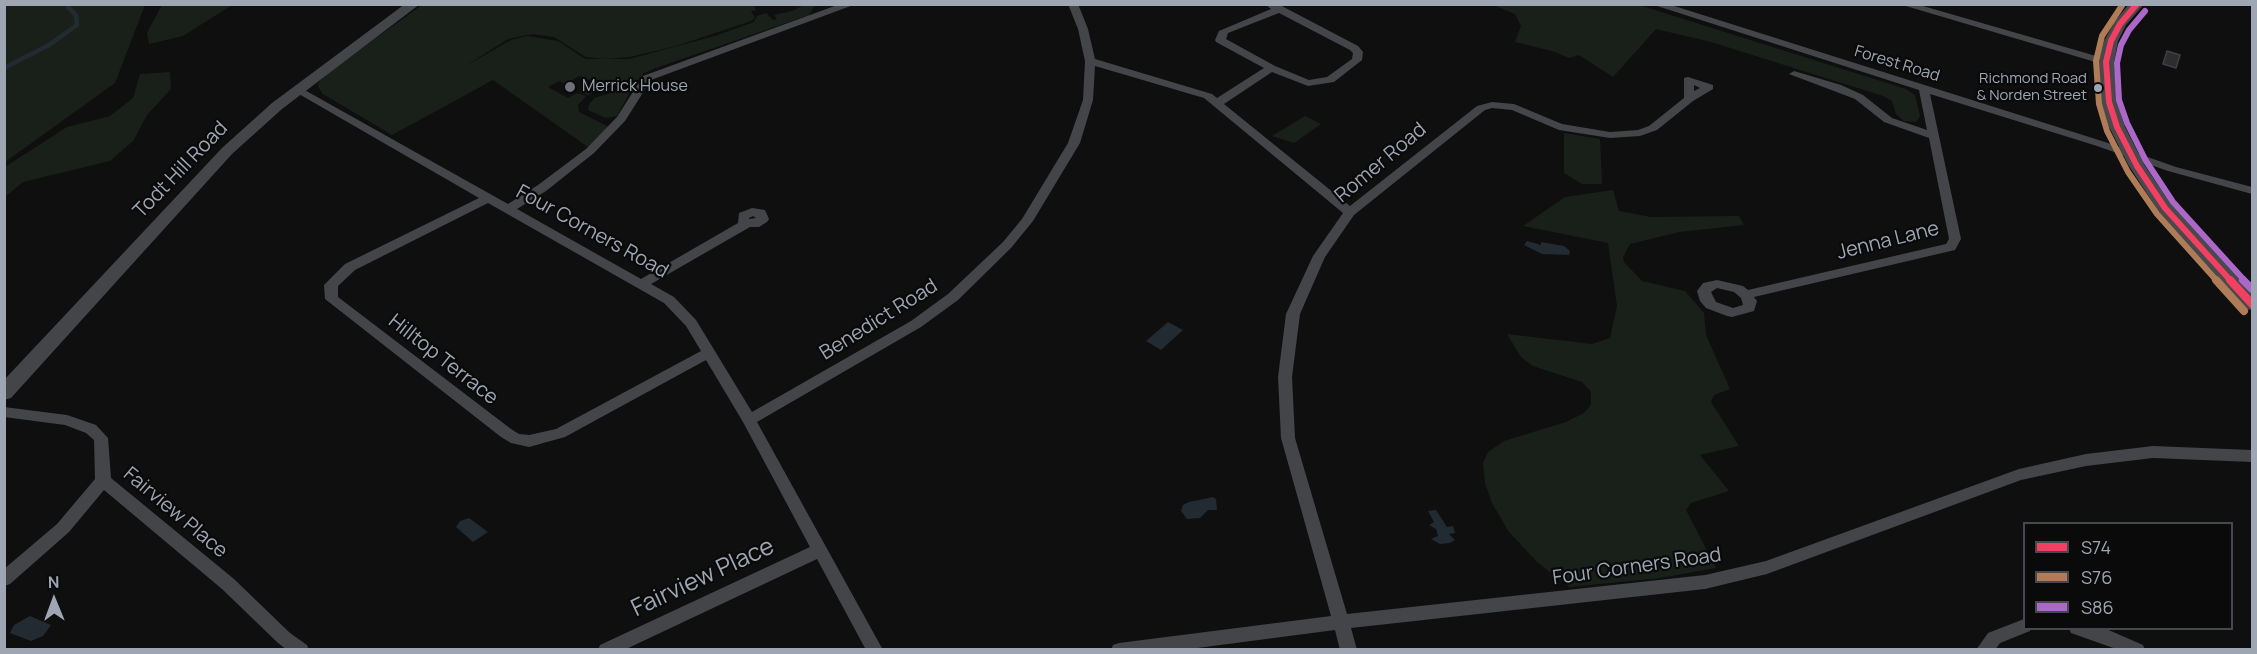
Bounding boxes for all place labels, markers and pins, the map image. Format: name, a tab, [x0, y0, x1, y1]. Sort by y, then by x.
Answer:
place label: Richmond Road & Norden Street	[1976, 70, 2087, 105]
place label: Merrick House	[582, 77, 688, 97]
marker: Merrick House	[563, 80, 577, 94]
marker: Richmond Road & Norden Street	[2092, 82, 2104, 94]

